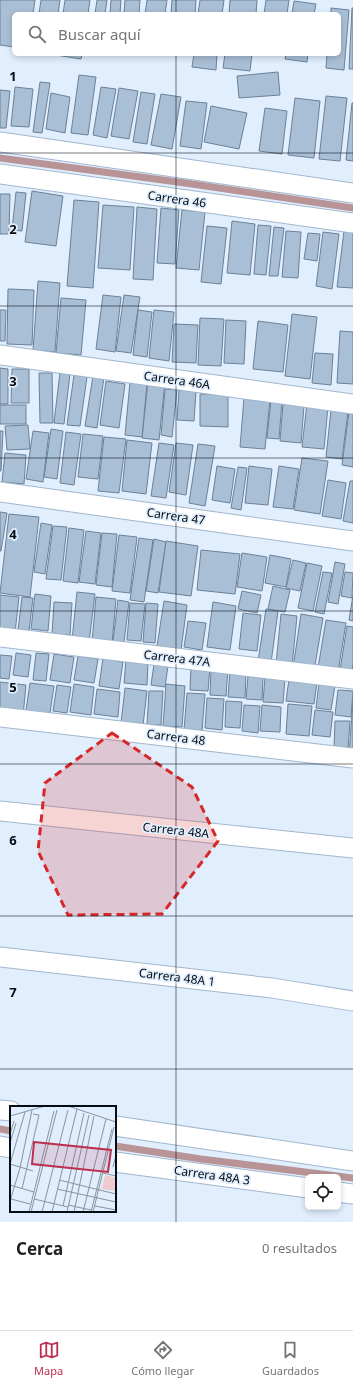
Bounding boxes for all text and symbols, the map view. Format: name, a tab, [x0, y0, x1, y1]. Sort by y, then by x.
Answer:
search box	[12, 12, 341, 56]
icon: search	[26, 23, 48, 45]
text: Buscar aquí	[58, 24, 141, 44]
text: 1	[9, 67, 17, 85]
street label: Carrera 46	[147, 186, 208, 212]
text: 2	[9, 220, 17, 238]
street label: Carrera 46A	[143, 367, 212, 393]
text: 3	[9, 372, 17, 390]
street label: Carrera 47	[146, 503, 207, 529]
text: 4	[9, 525, 17, 543]
street label: Carrera 47A	[143, 645, 211, 671]
text: 5	[9, 678, 17, 696]
street label: Carrera 48	[146, 725, 206, 749]
street label: Carrera 48A	[142, 818, 210, 842]
text: 6	[9, 831, 17, 849]
street label: Carrera 48A 1	[138, 964, 216, 990]
text: 7	[9, 983, 17, 1001]
inset map	[10, 1106, 116, 1212]
street label: Carrera 48A 3	[173, 1161, 251, 1189]
map controls	[305, 1174, 341, 1210]
button: locate	[305, 1174, 341, 1210]
text: Cerca	[16, 1237, 63, 1260]
text: 0 resultados	[262, 1239, 337, 1257]
tab: Mapa	[34, 1339, 63, 1378]
tab: Cómo llegar	[131, 1339, 194, 1378]
tab: Guardados	[262, 1339, 319, 1378]

